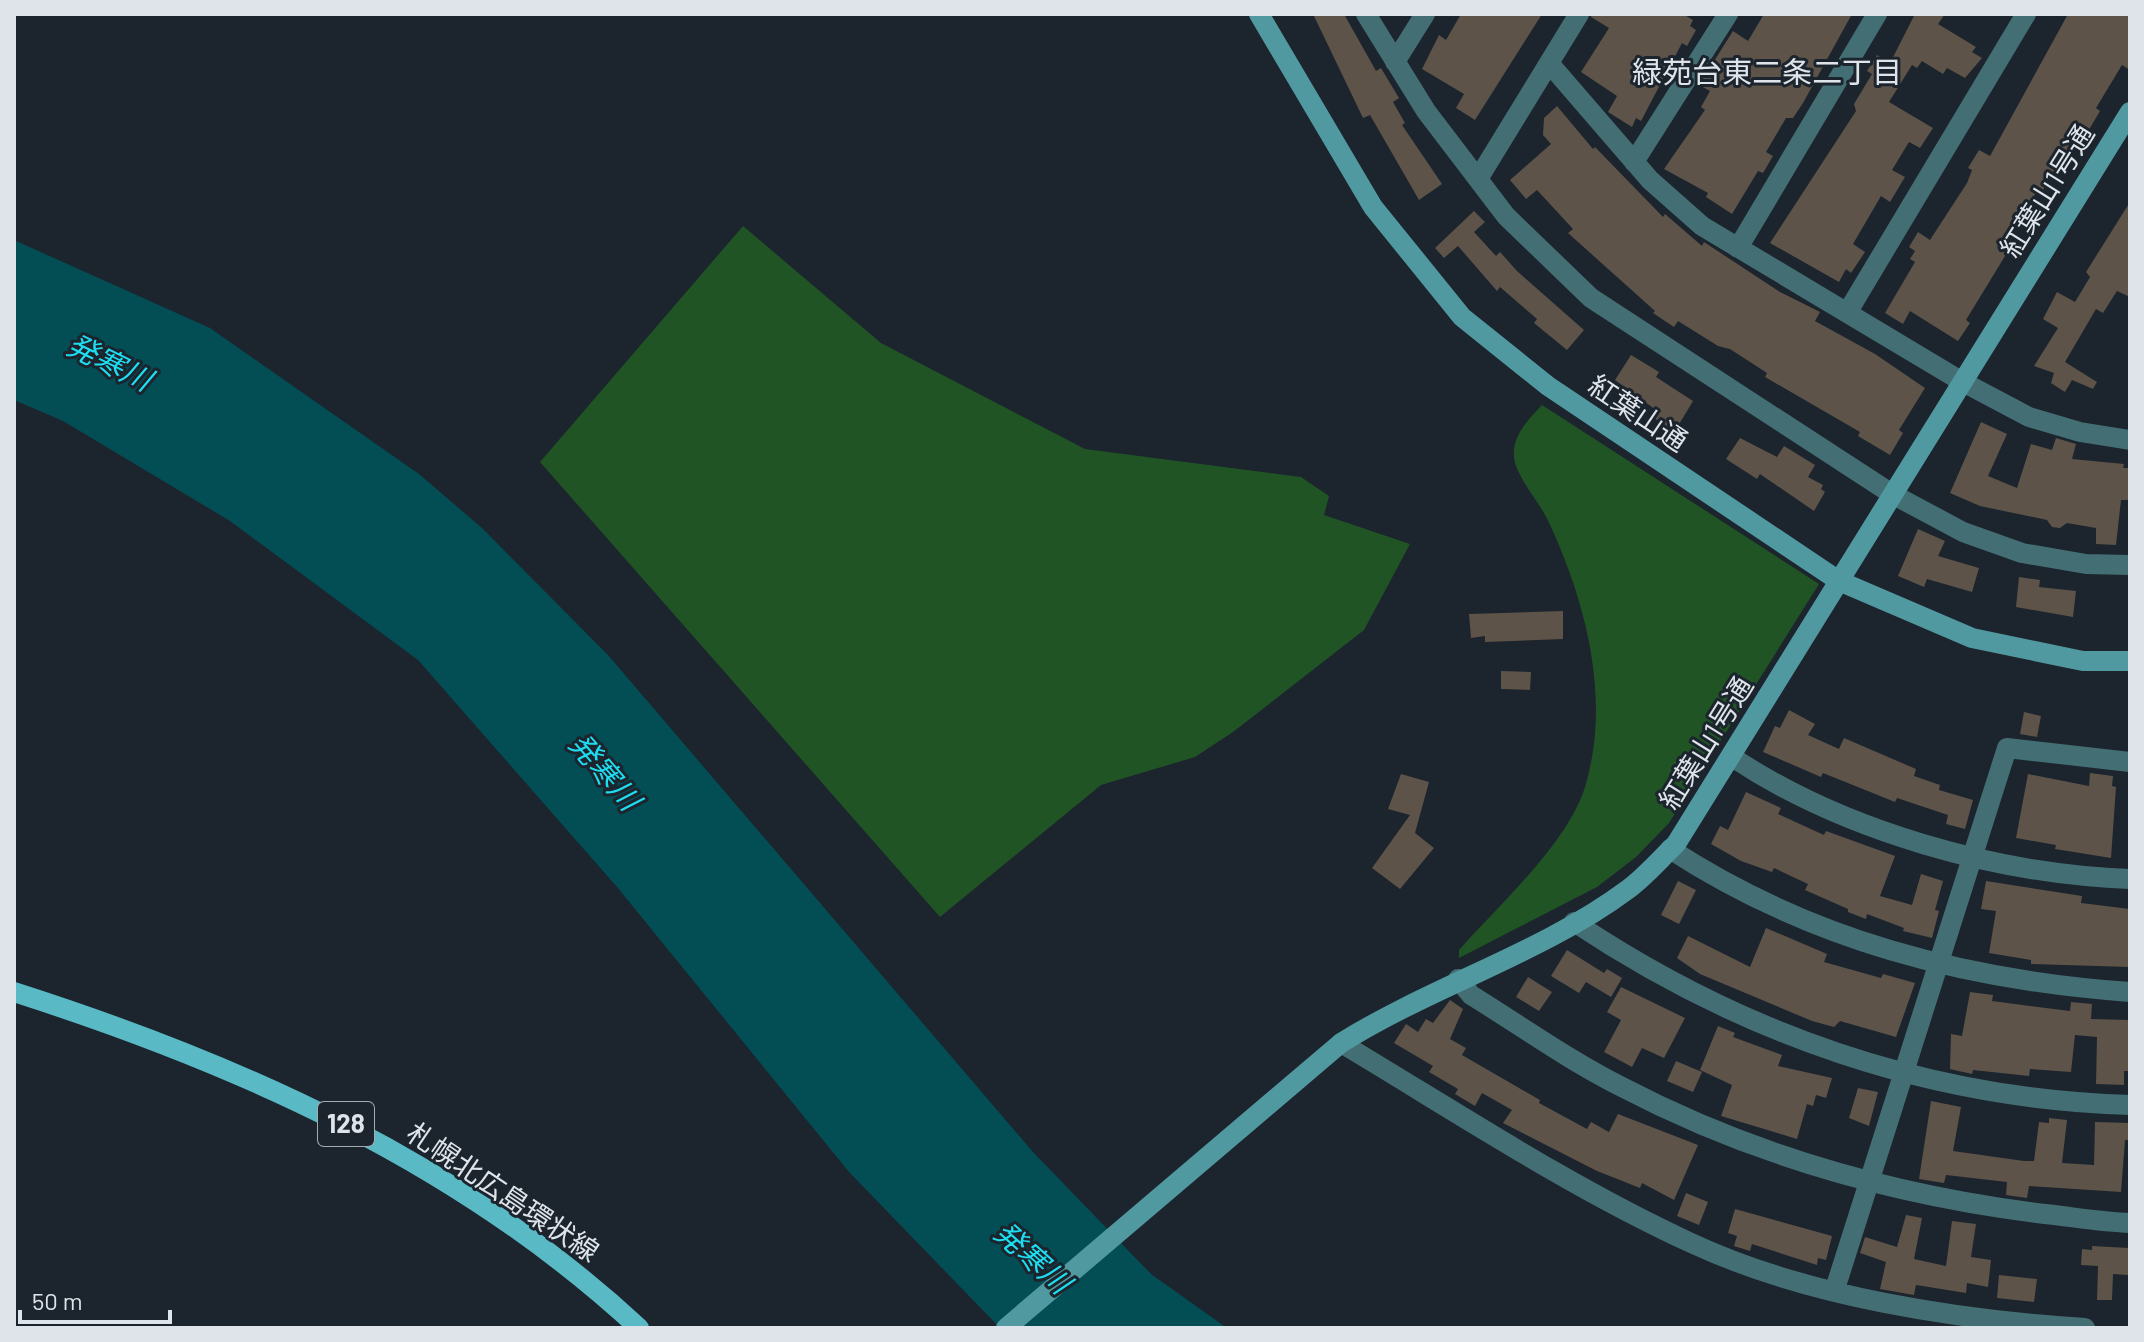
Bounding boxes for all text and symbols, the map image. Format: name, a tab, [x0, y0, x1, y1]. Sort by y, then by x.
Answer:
district label: 緑苑台東二条二丁目	[1632, 53, 1902, 89]
street label: 紅葉山1号通	[1992, 118, 2100, 263]
water label: 発寒川	[62, 325, 161, 398]
street label: 紅葉山通	[1583, 367, 1694, 458]
street label: 紅葉山1号通	[1651, 670, 1759, 815]
water label: 発寒川	[562, 725, 651, 819]
road number: 128	[318, 1102, 374, 1146]
street label: 札幌北広島環状線	[401, 1114, 606, 1268]
water label: 発寒川	[988, 1213, 1081, 1302]
scale bar	[20, 1274, 170, 1324]
text: 50 m	[32, 1286, 83, 1315]

